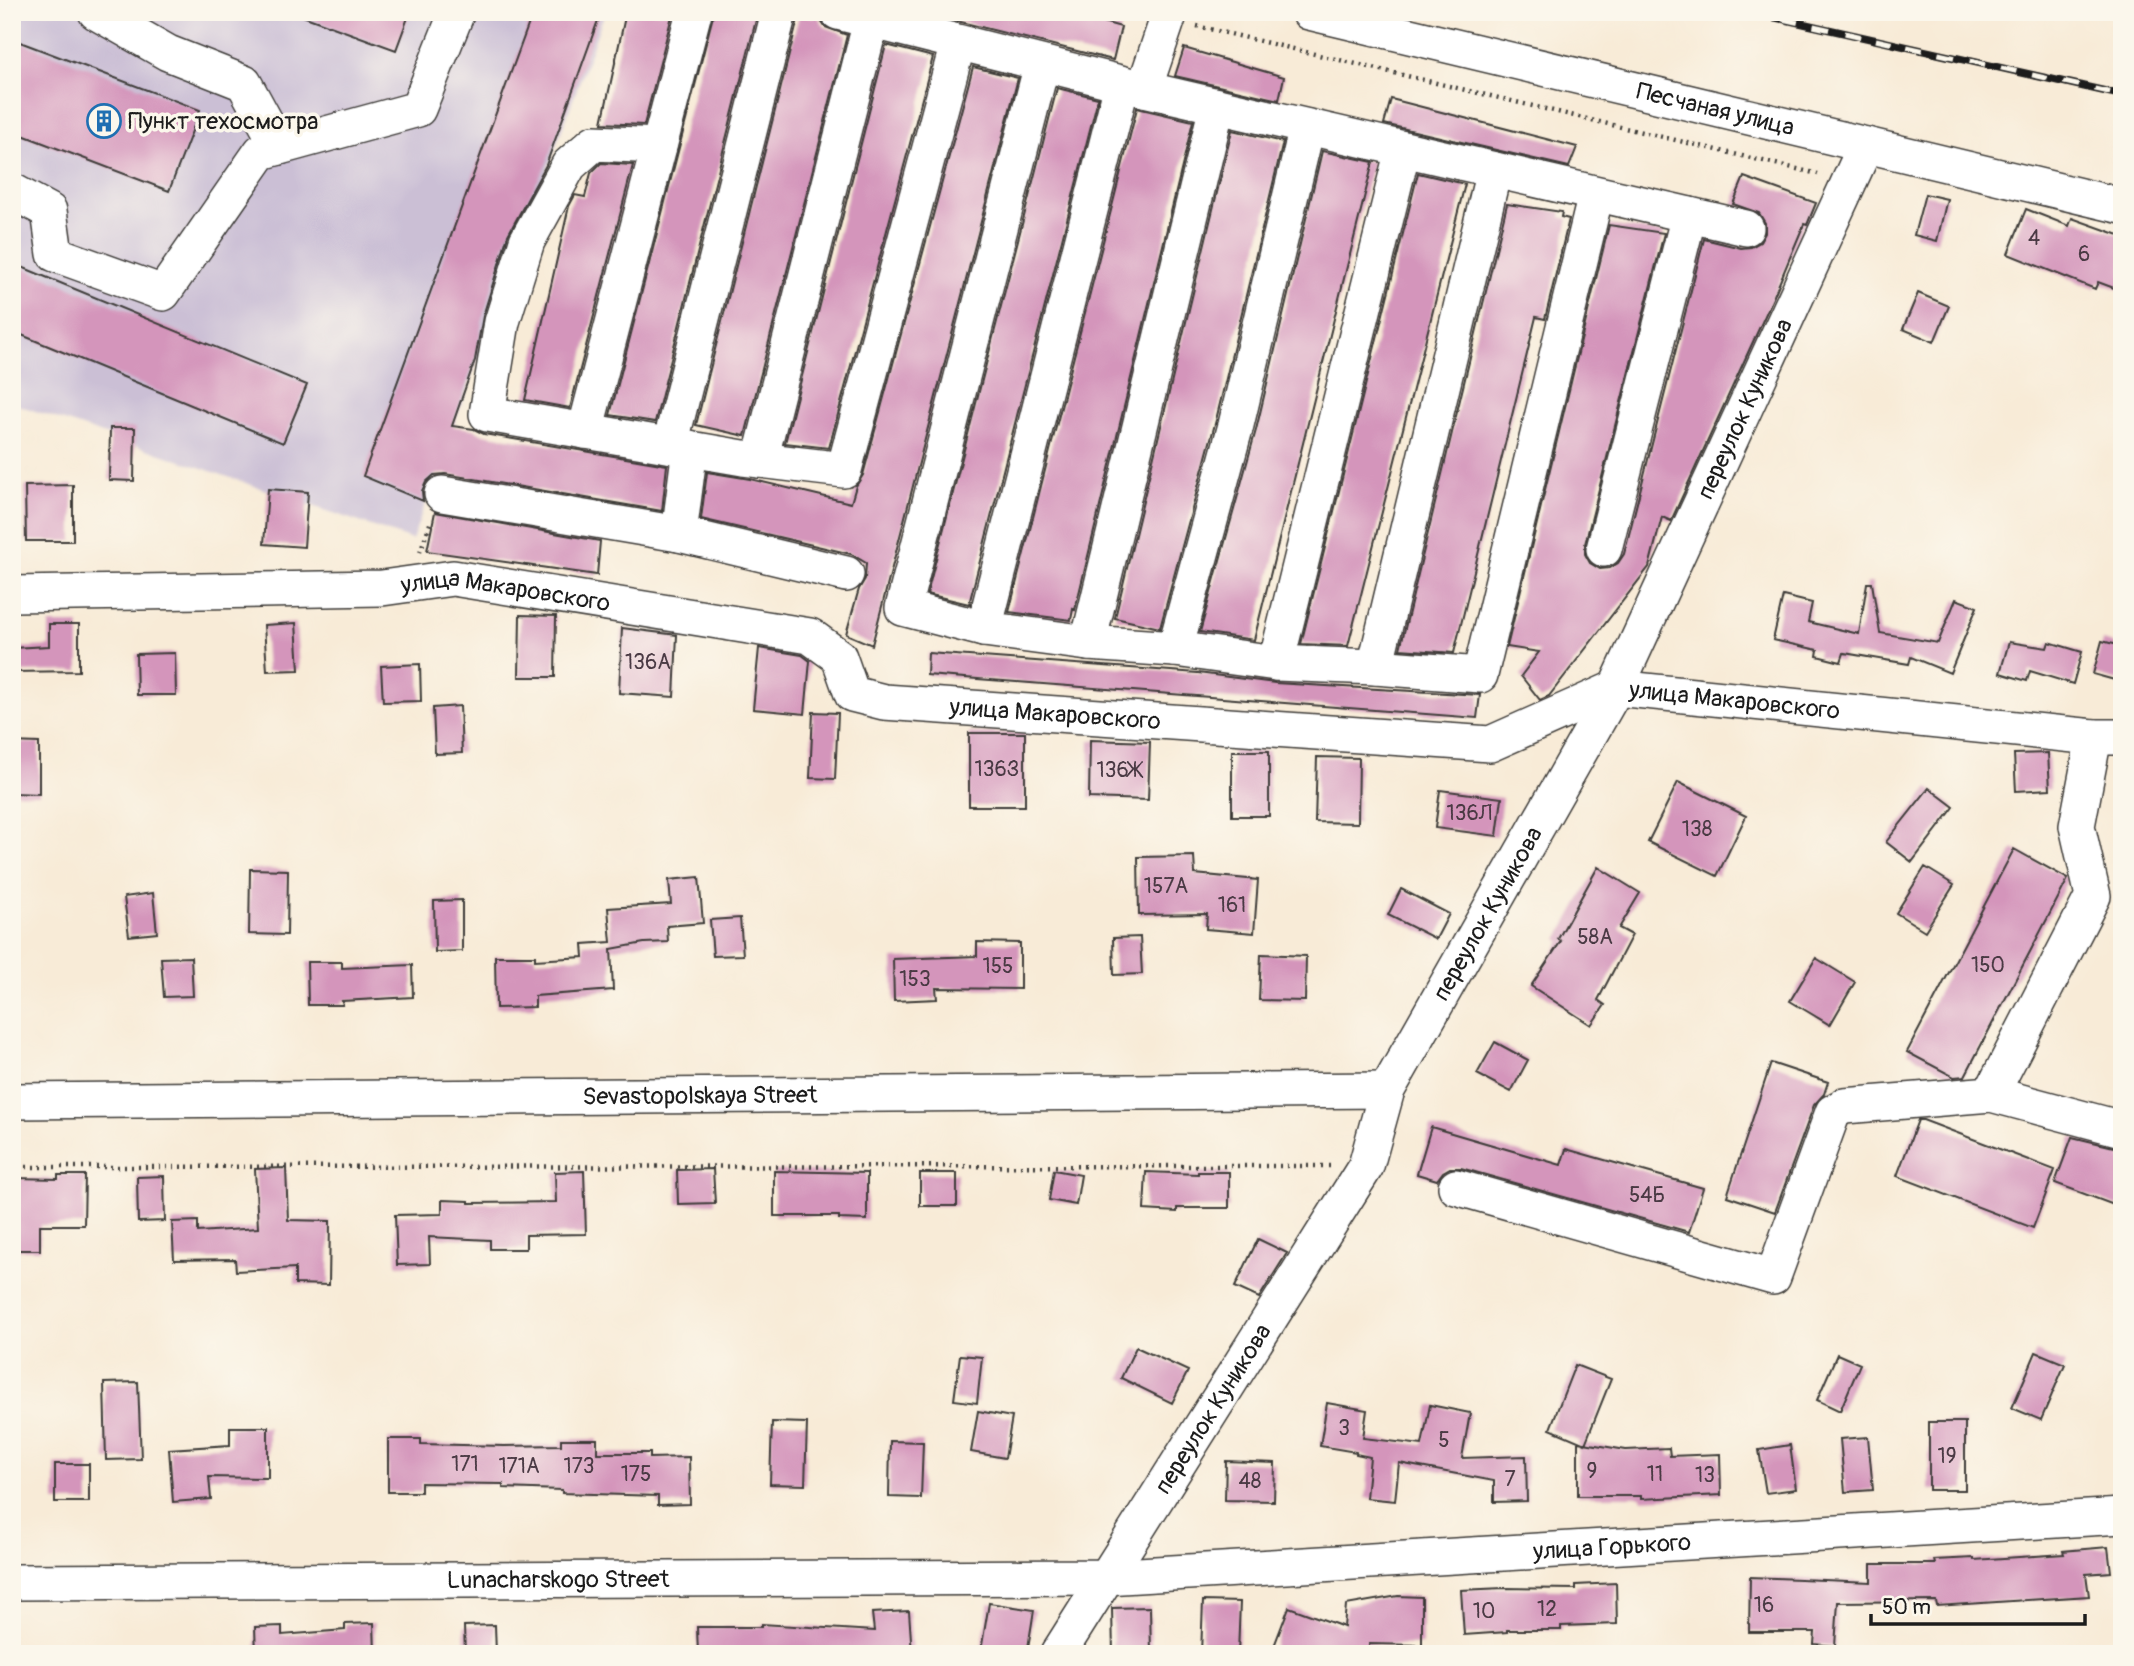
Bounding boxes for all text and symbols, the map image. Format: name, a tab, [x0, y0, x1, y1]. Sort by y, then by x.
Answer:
street label: Песчаная улица	[1634, 77, 1797, 142]
building icon: Пункт техосмотра	[85, 102, 123, 140]
place label: Пункт техосмотра	[128, 107, 318, 136]
house number: 4	[2028, 225, 2040, 252]
house number: 6	[2078, 241, 2090, 268]
street label: переулок Куникова	[1691, 314, 1799, 504]
street label: улица Макаровского	[398, 564, 612, 618]
house number: 136А	[625, 649, 671, 676]
street label: улица Макаровского	[1627, 675, 1841, 726]
street label: улица Макаровского	[948, 693, 1162, 736]
house number: 136З	[975, 756, 1019, 783]
house number: 136Ж	[1097, 757, 1144, 784]
house number: 136Л	[1447, 800, 1492, 827]
house number: 138	[1682, 816, 1712, 843]
street label: переулок Куникова	[1427, 822, 1549, 1006]
house number: 157А	[1144, 873, 1188, 900]
house number: 161	[1218, 892, 1246, 919]
house number: 58А	[1577, 924, 1613, 951]
house number: 150	[1971, 952, 2005, 979]
house number: 155	[983, 953, 1013, 980]
house number: 153	[899, 966, 931, 993]
street label: Sevastopolskaya Street	[582, 1081, 818, 1111]
house number: 54Б	[1629, 1182, 1665, 1209]
street label: переулок Куникова	[1149, 1319, 1278, 1499]
house number: 3	[1338, 1415, 1350, 1442]
house number: 5	[1438, 1427, 1450, 1454]
house number: 19	[1937, 1443, 1957, 1470]
house number: 171	[451, 1451, 479, 1478]
house number: 171А	[498, 1453, 540, 1480]
house number: 173	[563, 1453, 595, 1480]
house number: 9	[1587, 1458, 1597, 1485]
house number: 175	[621, 1461, 651, 1488]
house number: 11	[1647, 1461, 1663, 1488]
house number: 13	[1695, 1462, 1715, 1489]
house number: 7	[1504, 1466, 1516, 1493]
house number: 48	[1239, 1468, 1261, 1495]
street label: улица Горького	[1531, 1528, 1692, 1566]
street label: Lunacharskogo Street	[447, 1565, 670, 1595]
scale bar	[1871, 1582, 2085, 1626]
house number: 16	[1754, 1592, 1774, 1619]
text: 50 m	[1882, 1594, 1931, 1621]
house number: 12	[1537, 1596, 1557, 1623]
house number: 10	[1473, 1598, 1495, 1625]

